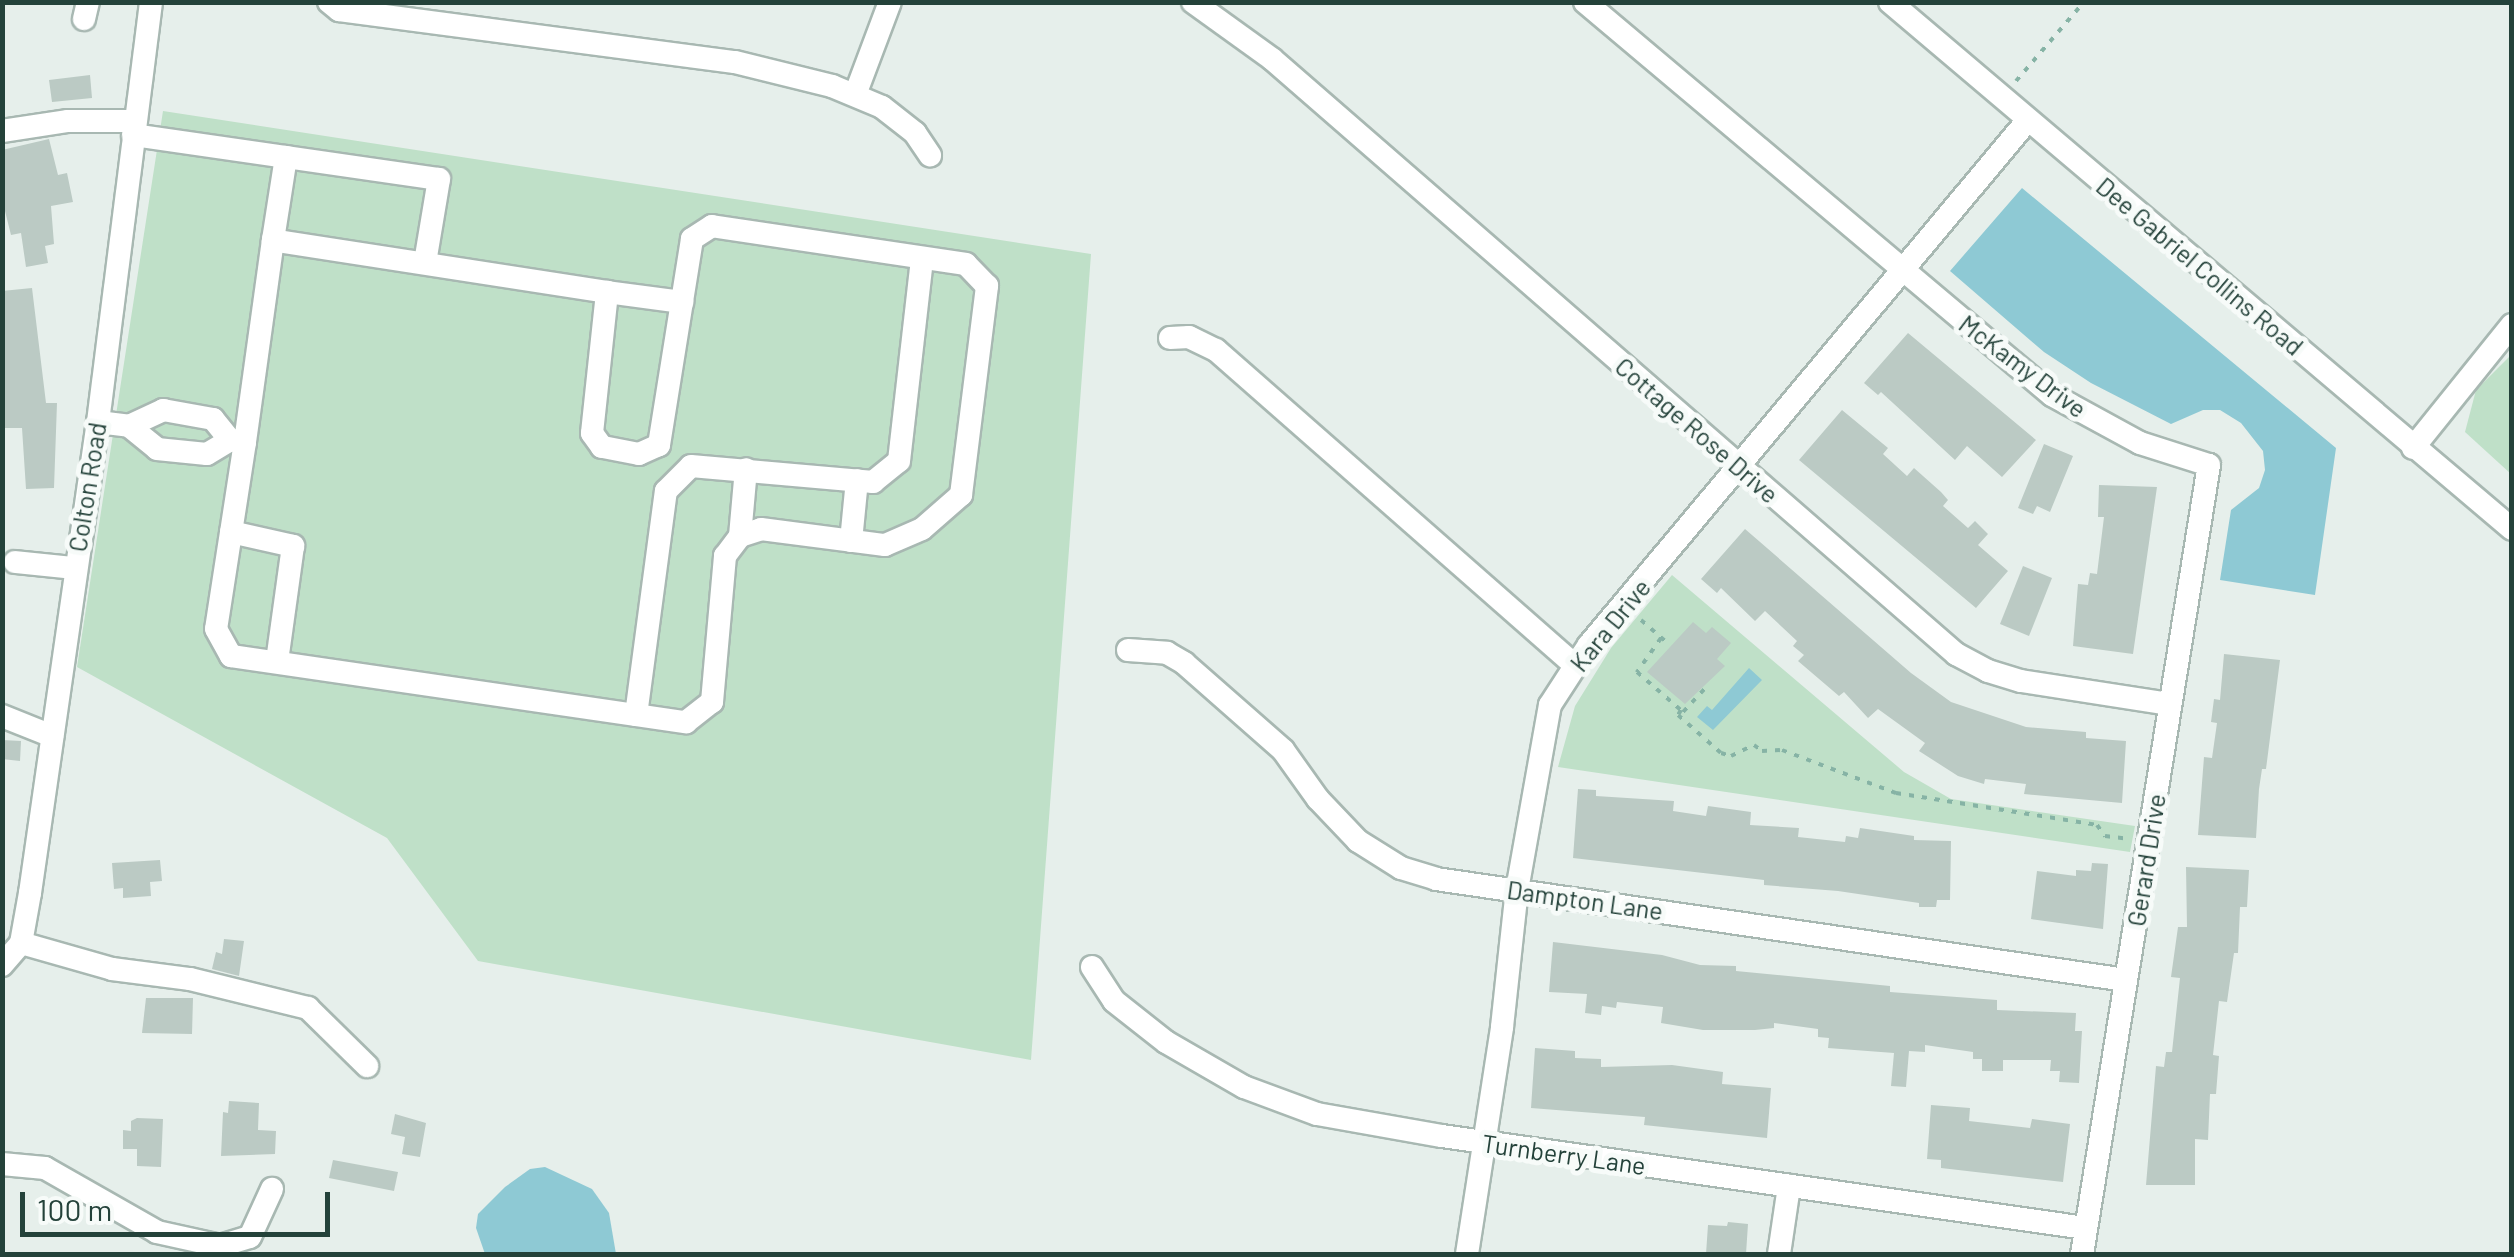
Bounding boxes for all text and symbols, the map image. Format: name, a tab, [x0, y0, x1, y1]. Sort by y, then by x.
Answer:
street label: Dee Gabriel Collins Road	[2091, 171, 2309, 361]
street label: McKamy Drive	[1953, 308, 2093, 424]
street label: Cottage Rose Drive	[1609, 351, 1785, 509]
street label: Colton Road	[62, 420, 112, 554]
street label: Kara Drive	[1564, 573, 1656, 677]
street label: Gerard Drive	[2121, 792, 2171, 928]
street label: Dampton Lane	[1505, 874, 1665, 926]
street label: Turnberry Lane	[1480, 1128, 1648, 1180]
scale bar	[25, 1172, 335, 1234]
text: 100 m	[37, 1191, 112, 1227]

